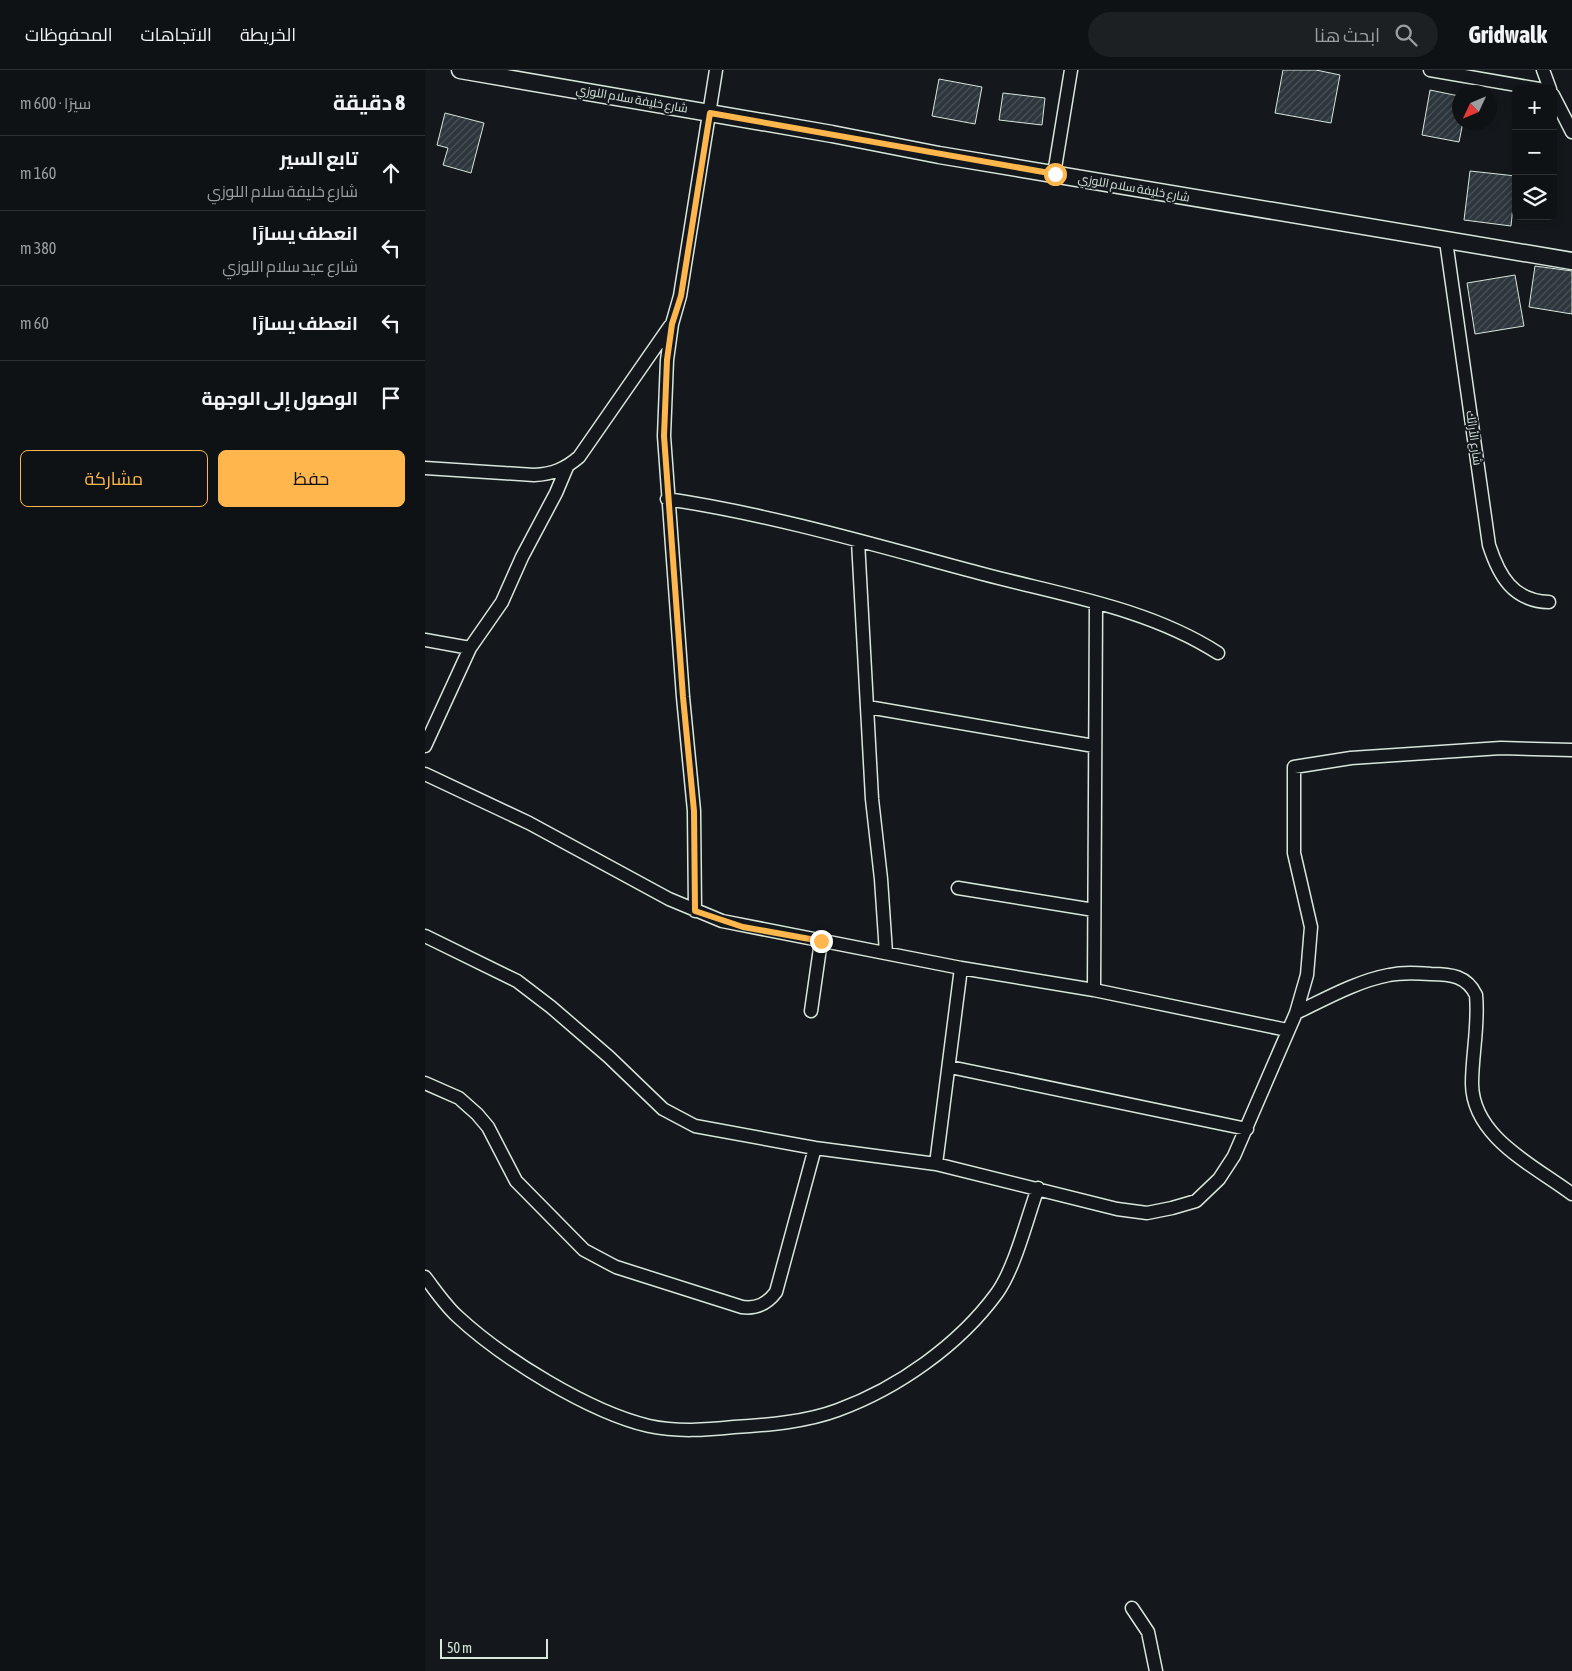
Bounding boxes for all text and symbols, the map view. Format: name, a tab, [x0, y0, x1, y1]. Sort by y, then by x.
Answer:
search box	[1088, 12, 1438, 57]
icon: search	[1392, 21, 1420, 49]
text: Gridwalk	[1468, 21, 1547, 48]
text: المحفوظات	[25, 24, 113, 45]
text: الاتجاهات	[141, 24, 212, 45]
text: الخريطة	[240, 24, 296, 45]
text: ابحث هنا	[1314, 24, 1380, 46]
street label: شارع خليفة سلام اللوزي	[575, 82, 689, 119]
north arrow	[1452, 85, 1497, 130]
map controls	[1512, 85, 1557, 220]
button: +	[1512, 85, 1557, 130]
text: 8 دقيقة	[333, 90, 405, 114]
text: سيرًا · 600 m	[20, 94, 91, 112]
button: −	[1512, 130, 1557, 175]
text: تابع السير	[280, 147, 358, 169]
icon: ahead	[377, 159, 405, 187]
route start	[1044, 163, 1067, 186]
text: 160 m	[20, 164, 56, 182]
street label: شارع خليفة سلام اللوزي	[1077, 171, 1191, 208]
button: layers	[1512, 175, 1557, 220]
text: شارع خليفة سلام اللوزي	[207, 182, 358, 200]
text: انعطف يسارًا	[252, 222, 358, 244]
icon: left	[377, 234, 405, 262]
text: 380 m	[20, 239, 56, 257]
text: شارع عيد سلام اللوزي	[222, 257, 358, 275]
icon: left	[377, 309, 405, 337]
text: انعطف يسارًا	[252, 312, 358, 334]
text: 60 m	[20, 314, 49, 332]
icon: arrive	[377, 384, 405, 412]
text: الوصول إلى الوجهة	[201, 387, 358, 409]
street label: شارع الأرائك	[1462, 410, 1485, 467]
button: مشاركة	[20, 450, 208, 507]
button: حفظ	[218, 450, 405, 507]
route end	[810, 930, 833, 953]
scale bar	[440, 1636, 547, 1659]
text: 50 m	[447, 1640, 472, 1656]

